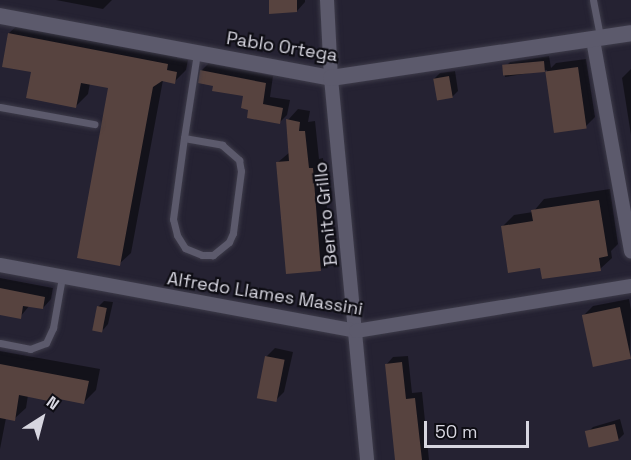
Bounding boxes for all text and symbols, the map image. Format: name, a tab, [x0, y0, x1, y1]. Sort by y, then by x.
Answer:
street label: Pablo Ortega	[225, 28, 339, 66]
street label: Benito Grillo	[310, 161, 342, 267]
street label: Alfredo Llames Massini	[166, 268, 364, 320]
north arrow	[12, 388, 72, 448]
text: N	[42, 391, 63, 415]
scale bar	[427, 409, 532, 447]
text: 50 m	[435, 420, 477, 443]

